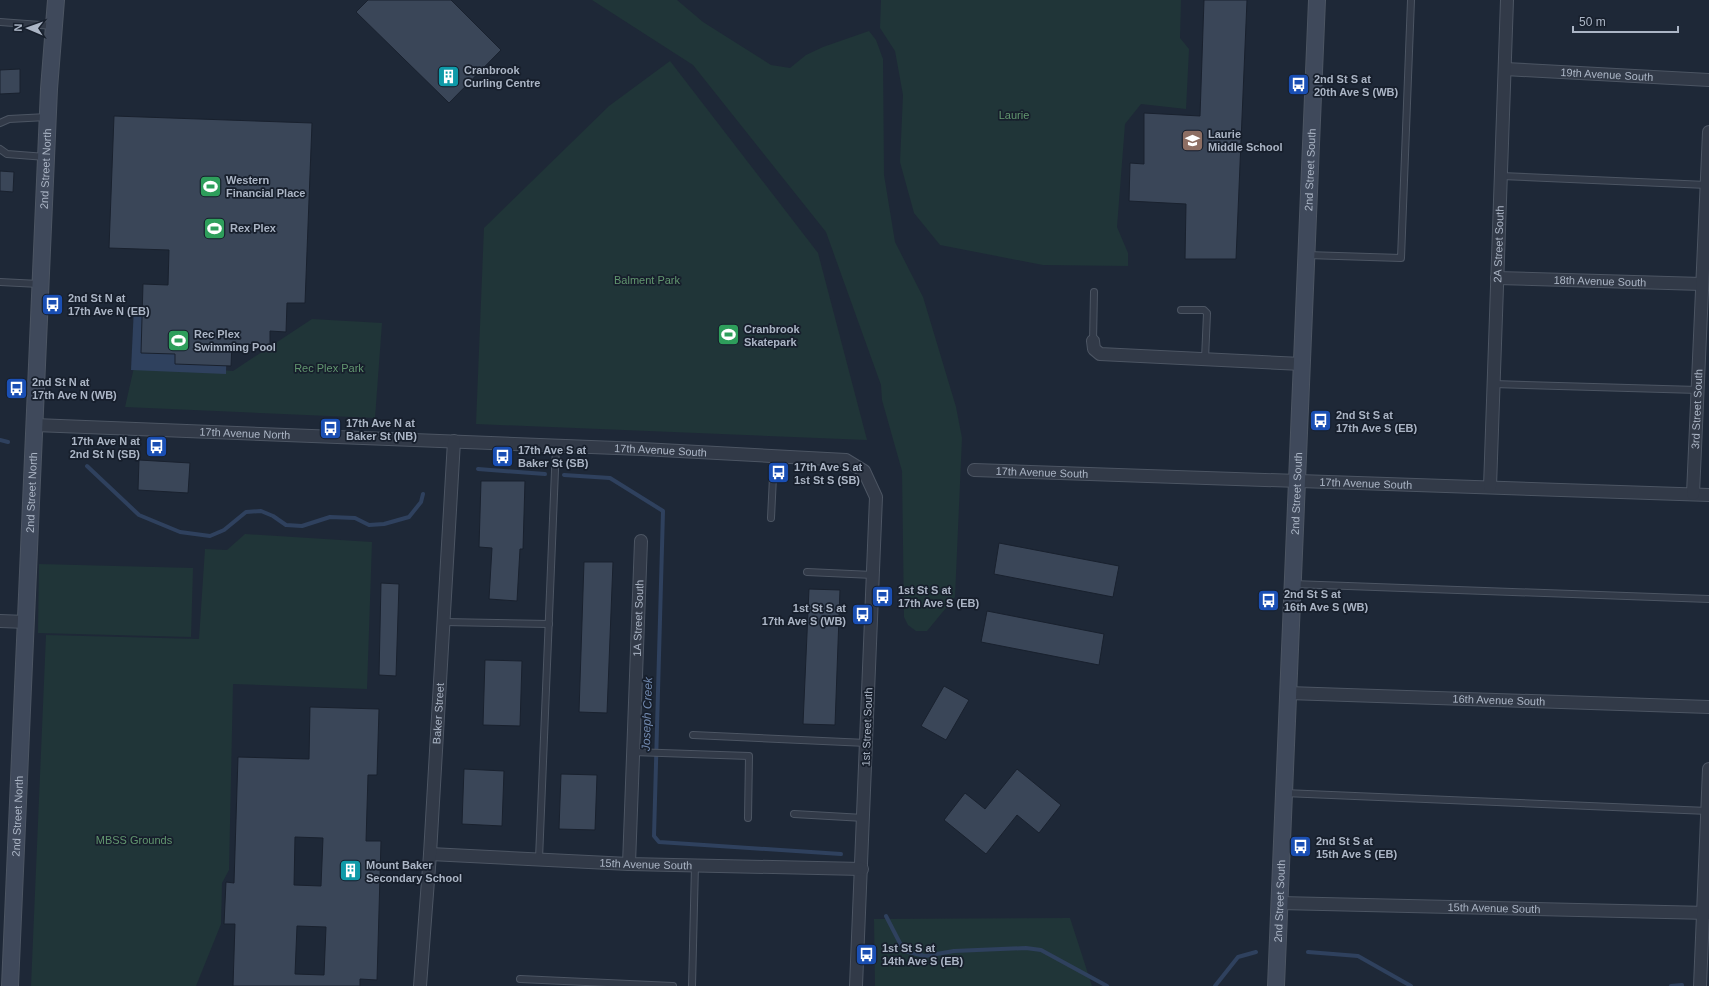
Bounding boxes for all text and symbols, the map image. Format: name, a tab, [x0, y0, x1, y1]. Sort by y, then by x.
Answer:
north arrow	[8, 8, 48, 48]
scale bar	[1573, 8, 1678, 34]
text: 50 m	[1579, 15, 1606, 29]
text: N	[12, 23, 24, 32]
building icon: Cranbrook Curling Centre	[435, 63, 461, 89]
place label: Cranbrook Curling Centre	[464, 64, 540, 89]
street label: 19th Avenue South	[1560, 66, 1654, 83]
bus stop icon: 2nd St S at 20th Ave S (WB)	[1285, 72, 1311, 98]
place label: 2nd St S at 20th Ave S (WB)	[1314, 73, 1398, 98]
park label: Laurie	[999, 109, 1029, 121]
school or university icon: Laurie Middle School	[1180, 127, 1206, 153]
street label: 2nd Street North	[38, 128, 53, 209]
place label: Laurie Middle School	[1208, 128, 1283, 153]
street label: 2nd Street South	[1302, 128, 1318, 211]
sports icon: Western Financial Place	[198, 173, 224, 199]
place label: Western Financial Place	[226, 174, 305, 199]
street label: 2A Street South	[1491, 205, 1506, 283]
sports icon: Rex Plex	[201, 215, 227, 241]
place label: Rex Plex	[230, 222, 277, 234]
park label: Balment Park	[614, 274, 681, 286]
street label: 18th Avenue South	[1553, 274, 1647, 288]
bus stop icon: 2nd St N at 17th Ave N (EB)	[40, 291, 66, 317]
place label: 2nd St N at 17th Ave N (EB)	[68, 292, 150, 317]
sports icon: Cranbrook Skatepark	[715, 322, 741, 348]
place label: Cranbrook Skatepark	[744, 323, 801, 348]
sports icon: Rec Plex Swimming Pool	[166, 327, 192, 353]
place label: Rec Plex Swimming Pool	[194, 328, 276, 353]
park label: Rec Plex Park	[294, 362, 364, 374]
street label: 3rd Street South	[1689, 369, 1705, 449]
bus stop icon: 2nd St N at 17th Ave N (WB)	[4, 375, 30, 401]
place label: 2nd St N at 17th Ave N (WB)	[32, 376, 117, 401]
bus stop icon: 2nd St S at 17th Ave S (EB)	[1308, 408, 1334, 434]
place label: 2nd St S at 17th Ave S (EB)	[1336, 409, 1417, 434]
bus stop icon: 17th Ave N at Baker St (NB)	[317, 416, 343, 442]
place label: 17th Ave N at Baker St (NB)	[346, 417, 417, 442]
street label: 17th Avenue North	[199, 426, 291, 441]
bus stop icon: 17th Ave N at 2nd St N (SB)	[143, 434, 169, 460]
place label: 17th Ave N at 2nd St N (SB)	[70, 435, 140, 460]
street label: 17th Avenue South	[614, 442, 707, 458]
bus stop icon: 17th Ave S at Baker St (SB)	[490, 443, 516, 469]
place label: 17th Ave S at Baker St (SB)	[518, 444, 589, 469]
street label: 2nd Street North	[24, 452, 39, 533]
street label: 2nd Street South	[1289, 452, 1304, 535]
bus stop icon: 17th Ave S at 1st St S (SB)	[766, 460, 792, 486]
place label: 17th Ave S at 1st St S (SB)	[794, 461, 863, 486]
street label: 17th Avenue South	[995, 465, 1089, 480]
street label: 17th Avenue South	[1319, 476, 1412, 491]
street label: 1A Street South	[631, 579, 646, 657]
bus stop icon: 1st St S at 17th Ave S (EB)	[870, 583, 896, 609]
place label: 1st St S at 17th Ave S (EB)	[898, 584, 979, 609]
bus stop icon: 2nd St S at 16th Ave S (WB)	[1255, 587, 1281, 613]
place label: 2nd St S at 16th Ave S (WB)	[1284, 588, 1368, 613]
bus stop icon: 1st St S at 17th Ave S (WB)	[849, 601, 875, 627]
place label: 1st St S at 17th Ave S (WB)	[762, 602, 846, 627]
water label: Joseph Creek	[639, 676, 655, 752]
street label: Baker Street	[430, 683, 446, 745]
street label: 1st Street South	[860, 687, 874, 767]
street label: 16th Avenue South	[1452, 692, 1545, 708]
street label: 2nd Street North	[10, 776, 25, 857]
park label: MBSS Grounds	[96, 834, 173, 846]
bus stop icon: 2nd St S at 15th Ave S (EB)	[1287, 834, 1313, 860]
place label: 2nd St S at 15th Ave S (EB)	[1316, 835, 1397, 860]
street label: 15th Avenue South	[599, 857, 692, 871]
building icon: Mount Baker Secondary School	[338, 858, 364, 884]
place label: Mount Baker Secondary School	[366, 859, 462, 884]
street label: 2nd Street South	[1272, 860, 1287, 943]
street label: 15th Avenue South	[1447, 901, 1541, 915]
bus stop icon: 1st St S at 14th Ave S (EB)	[854, 941, 880, 967]
place label: 1st St S at 14th Ave S (EB)	[882, 942, 963, 967]

